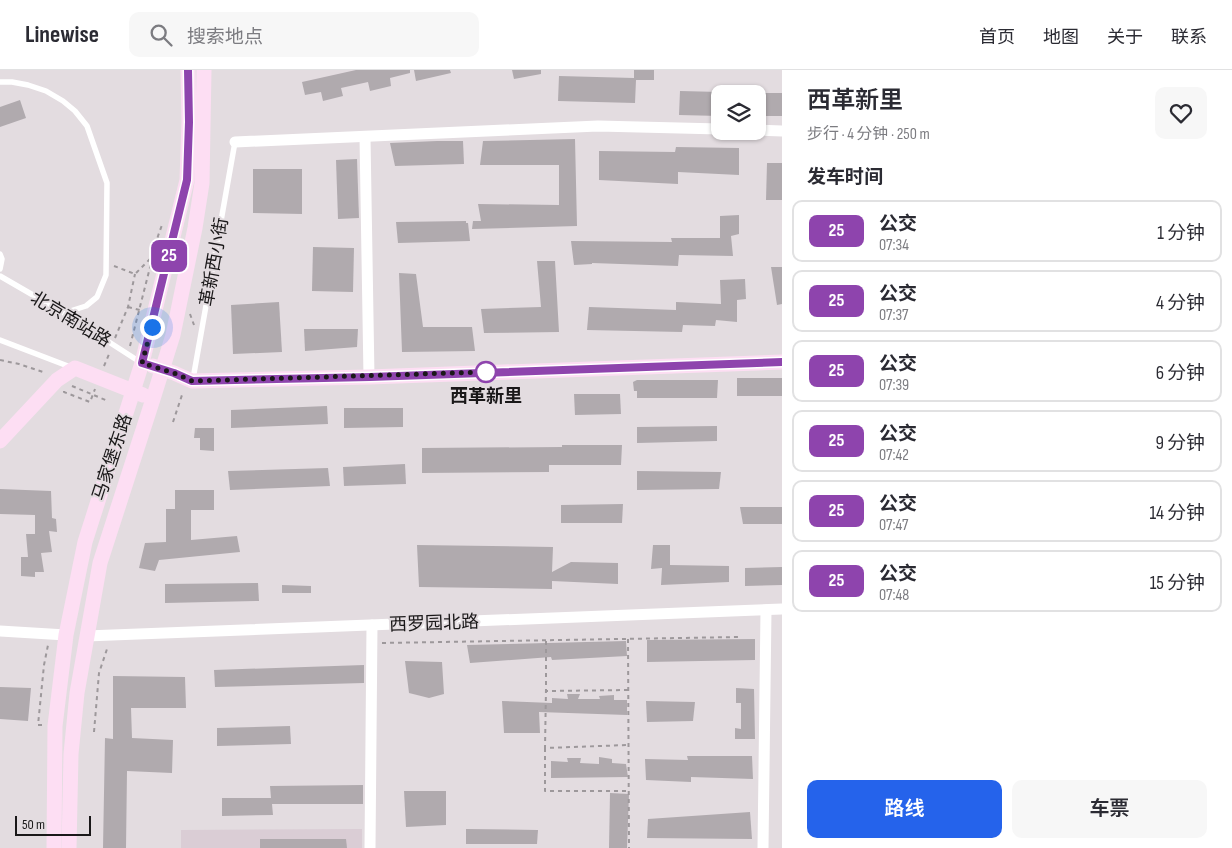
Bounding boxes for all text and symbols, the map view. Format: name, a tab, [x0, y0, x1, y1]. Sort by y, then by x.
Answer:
search box	[129, 12, 479, 57]
text: Linewise	[25, 20, 99, 49]
icon: search	[147, 21, 175, 49]
text: 搜索地点	[187, 26, 263, 49]
text: 首页	[979, 27, 1015, 48]
text: 地图	[1043, 27, 1079, 48]
text: 关于	[1107, 27, 1143, 48]
text: 联系	[1171, 27, 1207, 48]
map controls	[711, 85, 766, 140]
button: layers	[711, 85, 766, 140]
text: 西革新里	[807, 86, 903, 115]
button: heart	[1155, 87, 1207, 139]
text: 步行 · 4 分钟 · 250 m	[807, 125, 930, 144]
text: 发车时间	[807, 166, 883, 189]
text: 公交	[879, 213, 917, 236]
street label: 革新西小街	[196, 216, 233, 308]
text: 25	[829, 220, 844, 241]
text: 1 分钟	[1157, 222, 1205, 245]
text: 07:34	[879, 236, 909, 255]
line badge: 25	[146, 240, 192, 272]
text: 25	[161, 245, 177, 266]
text: 公交	[879, 283, 917, 306]
street label: 北京南站路	[27, 287, 115, 352]
text: 25	[829, 290, 844, 311]
text: 4 分钟	[1156, 292, 1205, 315]
text: 07:37	[879, 306, 909, 325]
your location	[140, 315, 165, 340]
text: 公交	[879, 353, 917, 376]
text: 25	[829, 360, 844, 381]
marker: 西革新里	[475, 361, 497, 383]
text: 6 分钟	[1156, 362, 1205, 385]
text: 07:39	[879, 376, 909, 395]
place label: 西革新里	[450, 386, 522, 407]
street label: 马家堡东路	[89, 411, 136, 503]
text: 公交	[879, 423, 917, 446]
text: 25	[829, 430, 844, 451]
text: 9 分钟	[1156, 432, 1205, 455]
text: 07:42	[879, 446, 909, 465]
text: 公交	[879, 493, 917, 516]
text: 25	[829, 500, 844, 521]
text: 14 分钟	[1149, 502, 1205, 525]
text: 07:47	[879, 516, 908, 535]
text: 公交	[879, 563, 917, 586]
text: 25	[829, 570, 844, 591]
text: 15 分钟	[1150, 572, 1205, 595]
text: 07:48	[879, 586, 909, 605]
street label: 西罗园北路	[389, 611, 479, 636]
button: 路线	[807, 780, 1002, 838]
button: 车票	[1012, 780, 1207, 838]
scale bar	[15, 813, 91, 836]
text: 50 m	[22, 816, 45, 833]

